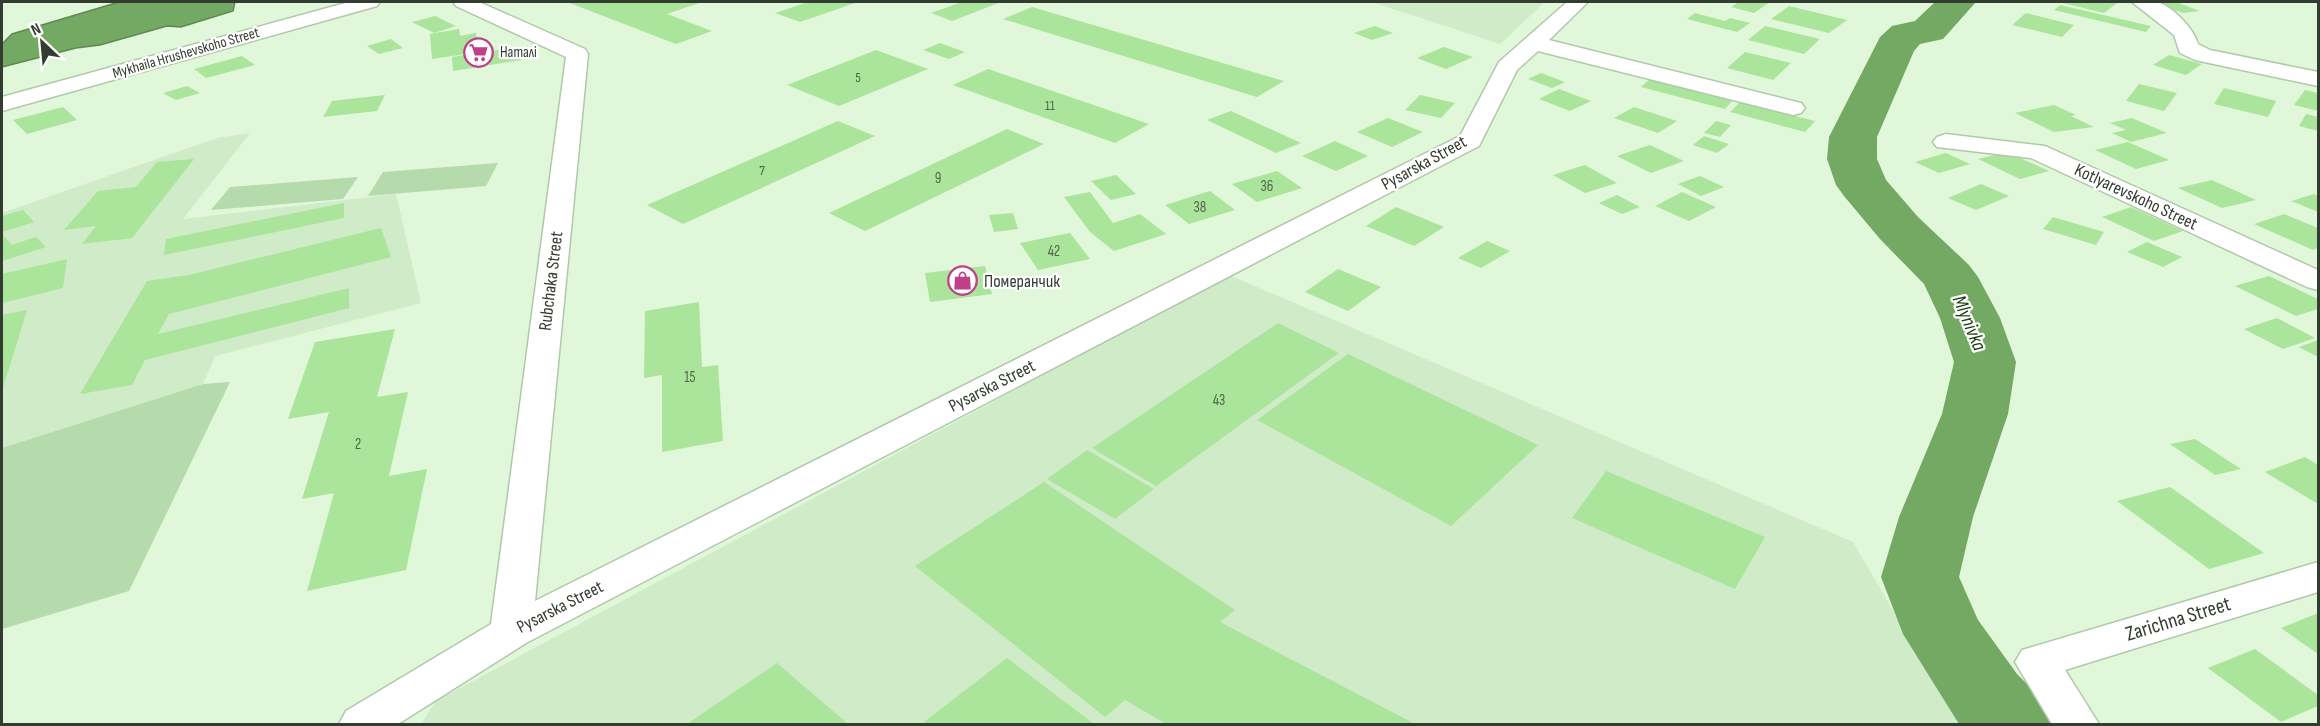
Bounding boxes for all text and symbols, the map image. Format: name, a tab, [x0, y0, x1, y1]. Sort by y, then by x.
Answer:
north arrow	[12, 12, 72, 72]
text: N	[28, 19, 44, 40]
street label: Mykhaila Hrushevskoho Street	[110, 23, 262, 83]
supermarket icon: Наталі	[463, 36, 495, 68]
place label: Наталі	[500, 43, 537, 62]
house number: 5	[855, 69, 861, 86]
house number: 11	[1045, 97, 1055, 114]
street label: Pysarska Street	[1378, 131, 1471, 195]
street label: Kotlyarevskoho Street	[2071, 159, 2201, 235]
house number: 7	[759, 162, 765, 179]
house number: 9	[935, 169, 941, 188]
house number: 36	[1261, 177, 1273, 196]
house number: 38	[1194, 198, 1206, 217]
street label: Rubchaka Street	[534, 230, 568, 332]
house number: 42	[1048, 242, 1060, 261]
shop icon: Померанчик	[947, 265, 979, 297]
place label: Померанчик	[984, 271, 1060, 292]
water label: Mlynivka	[1947, 292, 1991, 354]
street label: Pysarska Street	[945, 355, 1039, 417]
house number: 15	[684, 368, 696, 387]
house number: 43	[1213, 391, 1225, 410]
house number: 2	[355, 435, 361, 454]
street label: Pysarska Street	[513, 576, 607, 638]
street label: Zarichna Street	[2122, 591, 2234, 647]

